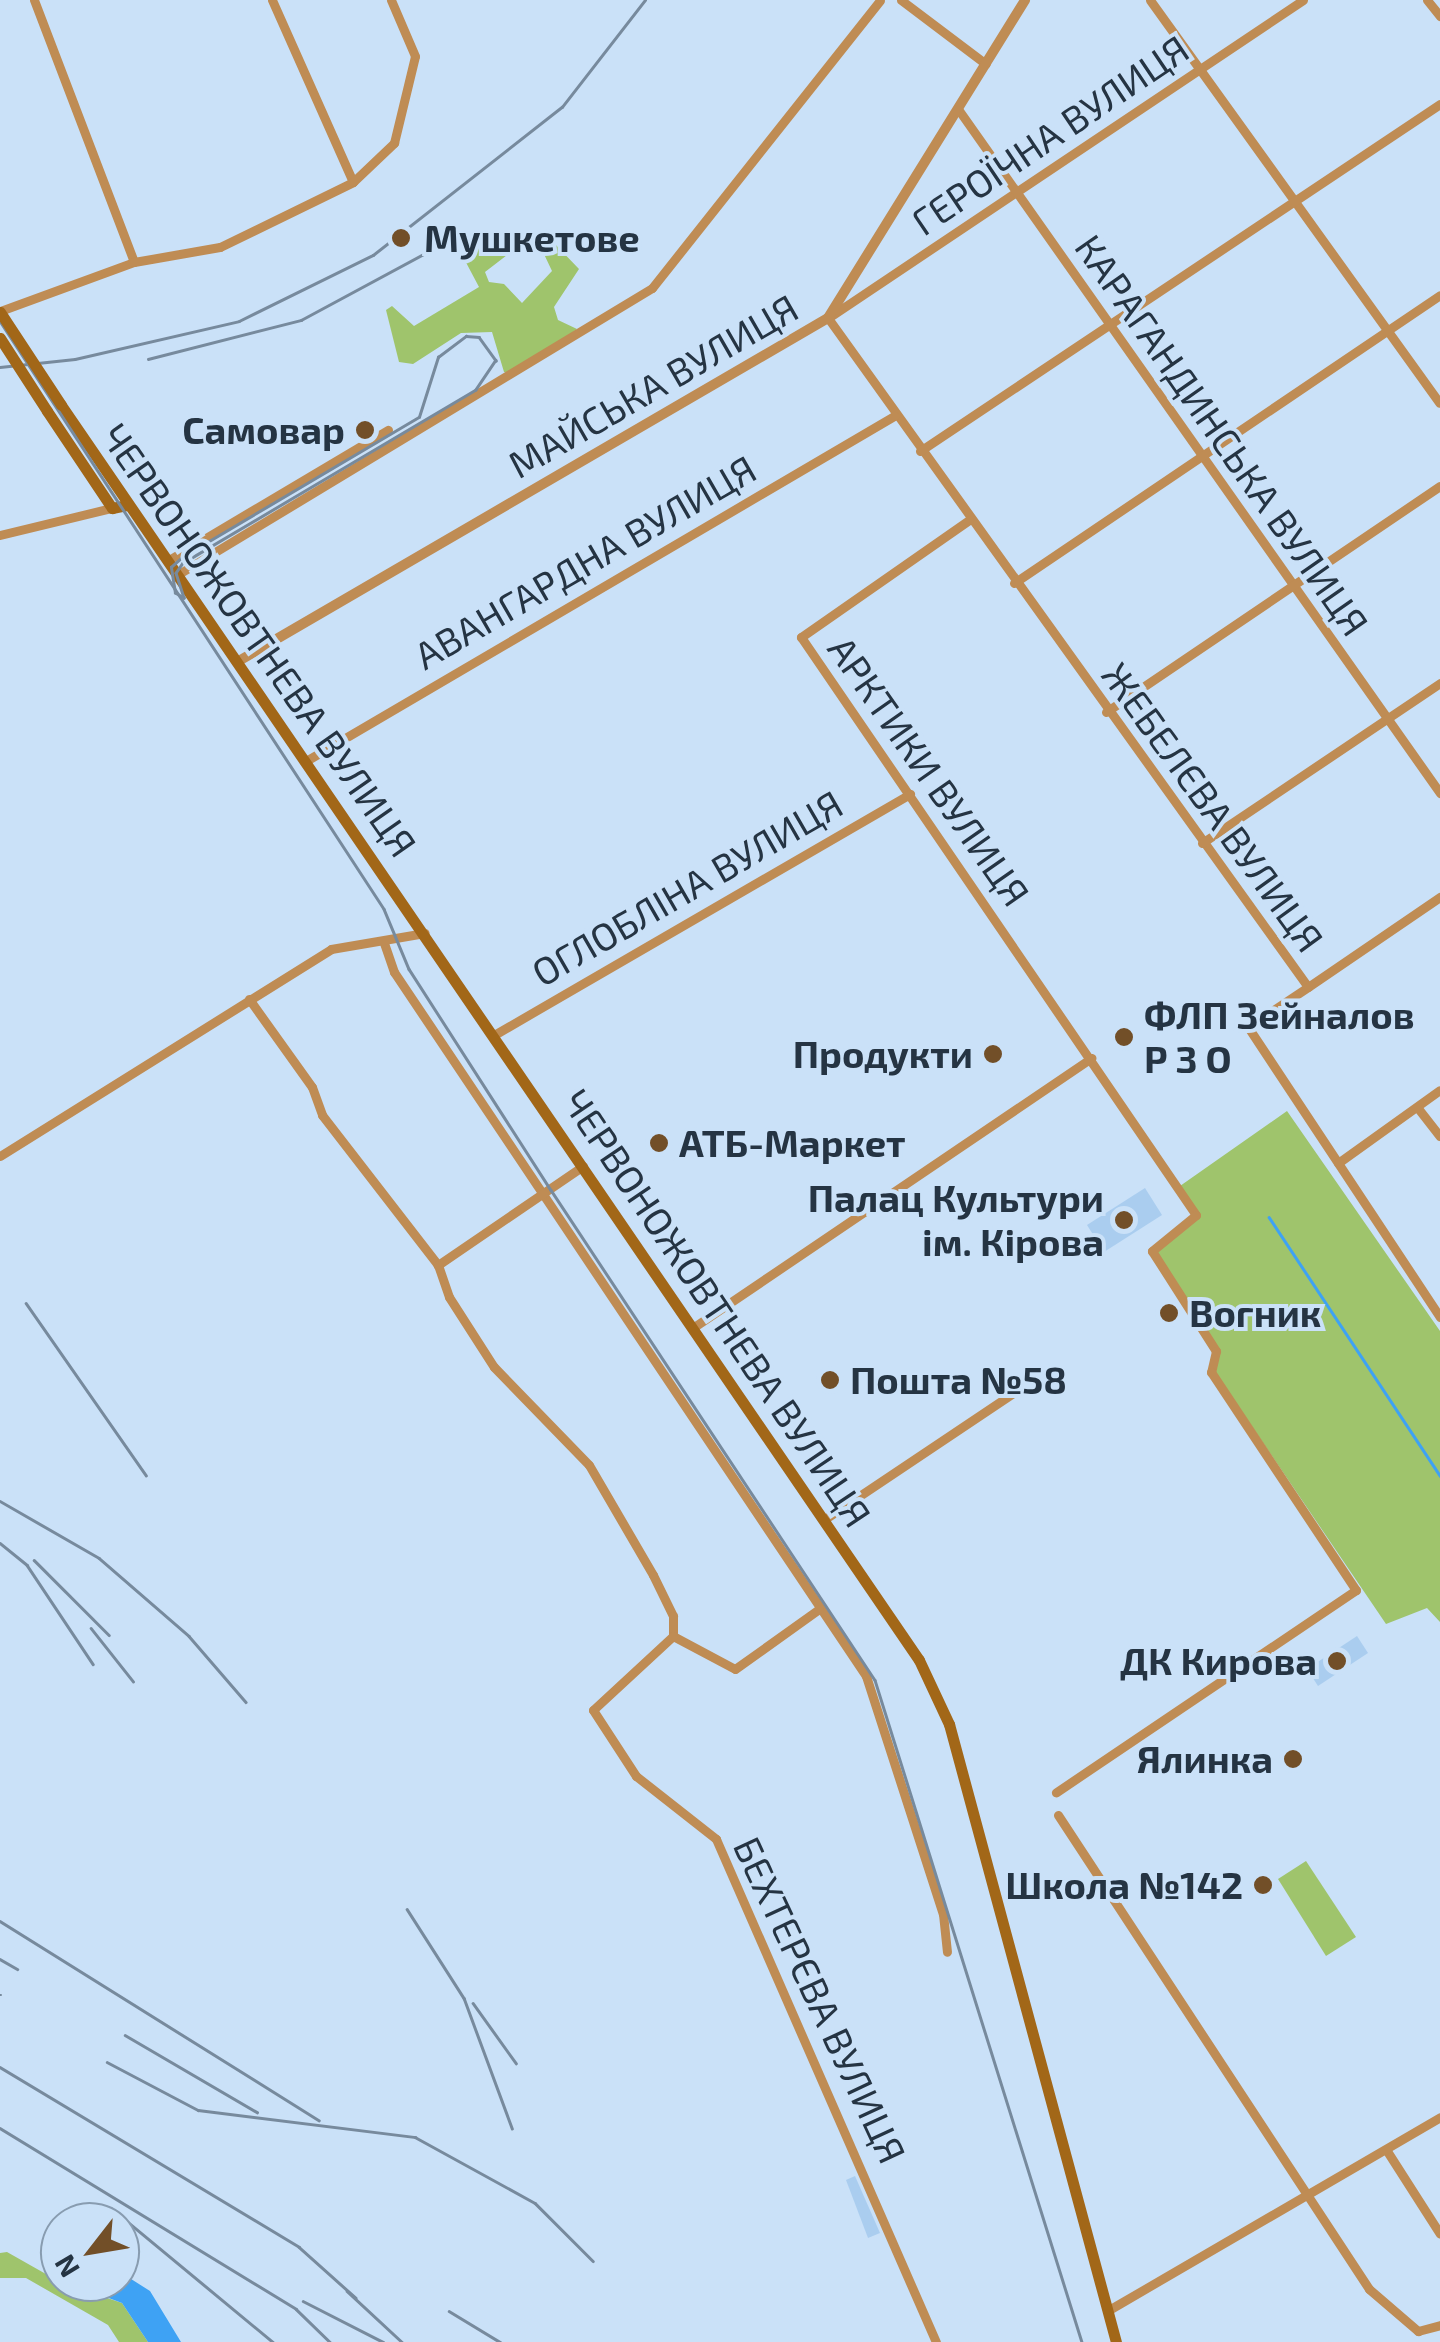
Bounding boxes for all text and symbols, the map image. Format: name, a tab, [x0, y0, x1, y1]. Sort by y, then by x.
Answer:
street label: ГЕРОЇЧНА ВУЛИЦЯ	[903, 26, 1197, 244]
place label: Мушкетове	[424, 215, 640, 261]
marker: Мушкетове	[388, 225, 414, 251]
street label: КАРАГАНДИНСЬКА ВУЛИЦЯ	[1066, 226, 1378, 644]
street label: МАЙСЬКА ВУЛИЦЯ	[500, 285, 806, 487]
place label: Самовар	[182, 407, 345, 453]
street label: ЧЕРВОНОЖОВТНЕВА ВУЛИЦЯ	[92, 415, 426, 865]
marker: Самовар	[354, 419, 376, 441]
street label: АВАНГАРДНА ВУЛИЦЯ	[406, 446, 764, 678]
street label: АРКТИКИ ВУЛИЦЯ	[819, 627, 1039, 915]
street label: ЖЕБЕЛЄВА ВУЛИЦЯ	[1093, 654, 1333, 960]
street label: ОГЛОБЛІНА ВУЛИЦЯ	[524, 781, 850, 995]
place label: ФЛП Зейналов Р З О	[1144, 992, 1415, 1082]
marker: ФЛП Зейналов Р З О	[1113, 1026, 1135, 1048]
place label: Продукти	[793, 1031, 973, 1077]
marker: Продукти	[982, 1043, 1004, 1065]
street label: ЧЕРВОНОЖОВТНЕВА ВУЛИЦЯ	[553, 1081, 881, 1535]
place label: АТБ-Маркет	[679, 1120, 905, 1166]
marker: АТБ-Маркет	[648, 1132, 670, 1154]
place label: Палац Культури ім. Кірова	[808, 1175, 1104, 1264]
marker: Палац Культури ім. Кірова	[1113, 1209, 1135, 1231]
place label: Вогник	[1189, 1290, 1321, 1336]
marker: Вогник	[1158, 1302, 1180, 1324]
place label: Пошта №58	[850, 1357, 1067, 1403]
marker: Пошта №58	[819, 1369, 841, 1391]
place label: ДК Кирова	[1120, 1638, 1317, 1684]
marker: ДК Кирова	[1326, 1650, 1348, 1672]
place label: Ялинка	[1137, 1736, 1273, 1782]
marker: Ялинка	[1282, 1748, 1304, 1770]
street label: БЕХТЕРЄВА ВУЛИЦЯ	[724, 1830, 916, 2170]
place label: Школа №142	[1005, 1862, 1243, 1908]
marker: Школа №142	[1252, 1874, 1274, 1896]
north arrow	[40, 2202, 140, 2302]
text: N	[46, 2249, 86, 2284]

